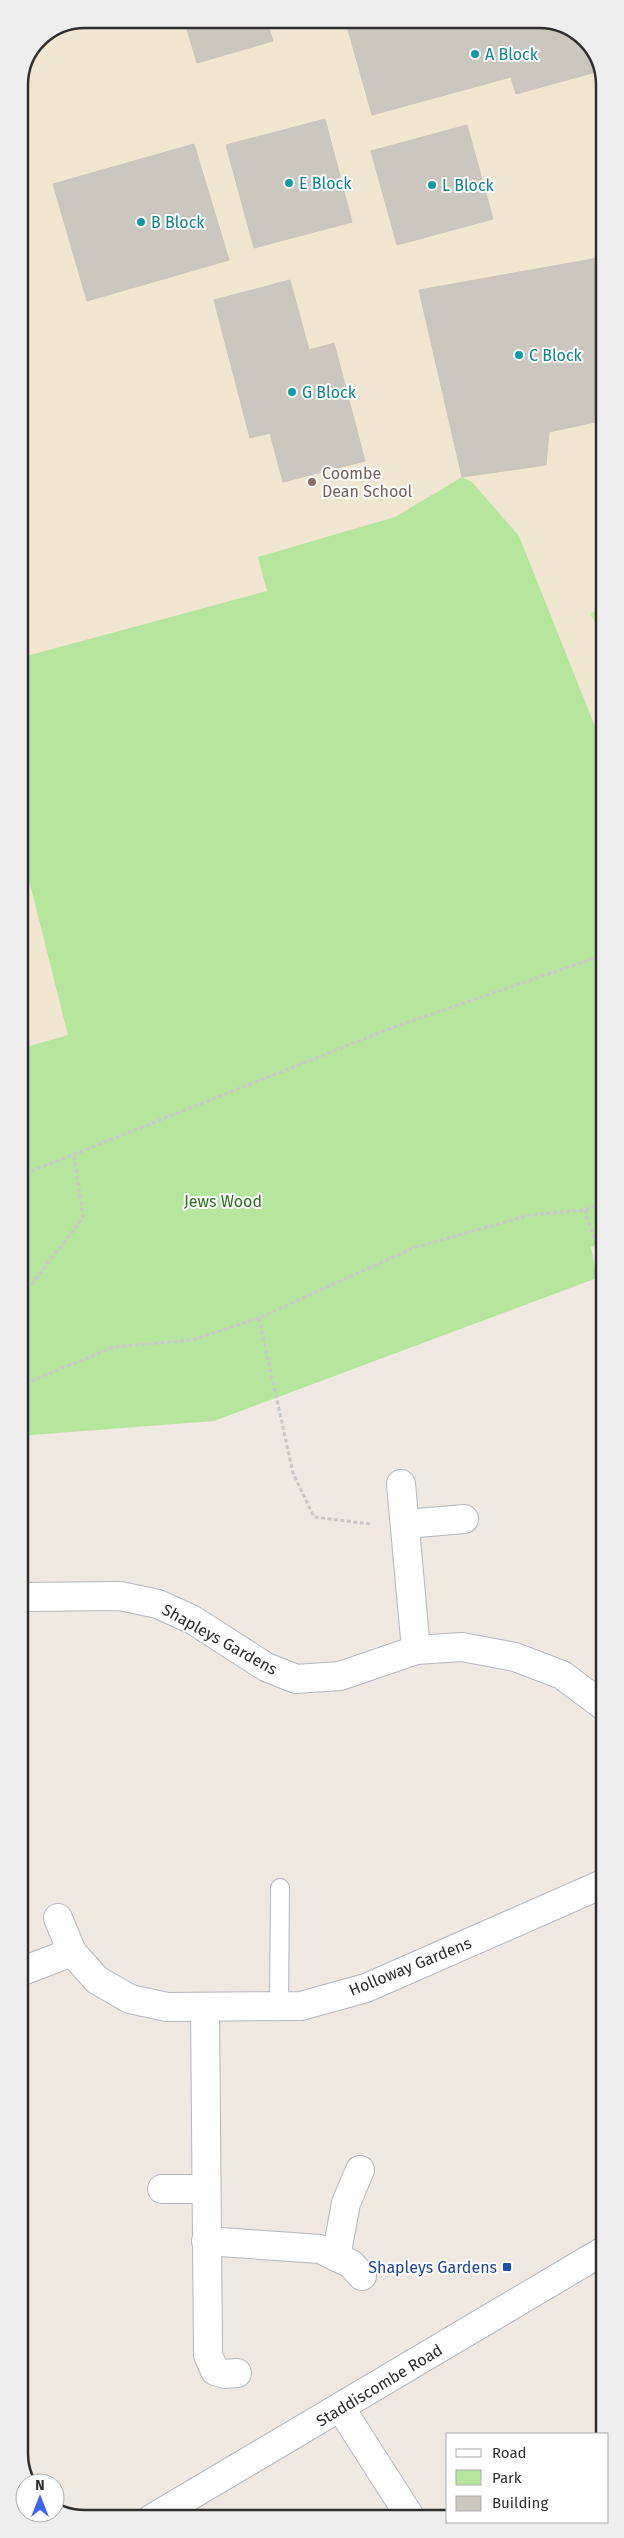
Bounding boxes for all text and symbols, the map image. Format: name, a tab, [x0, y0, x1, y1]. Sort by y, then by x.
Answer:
place label: A Block	[485, 45, 539, 64]
marker: A Block	[469, 48, 481, 60]
place label: E Block	[299, 174, 352, 193]
place label: L Block	[442, 176, 495, 195]
marker: E Block	[283, 177, 295, 189]
marker: L Block	[426, 179, 438, 191]
place label: B Block	[151, 213, 205, 232]
marker: B Block	[135, 216, 147, 228]
place label: C Block	[529, 346, 583, 365]
marker: C Block	[513, 349, 525, 361]
place label: G Block	[302, 383, 357, 402]
marker: G Block	[286, 386, 298, 398]
place label: Coombe Dean School	[322, 464, 413, 501]
marker: Coombe Dean School	[306, 476, 318, 488]
park label: Jews Wood	[184, 1192, 262, 1211]
street label: Shapleys Gardens	[159, 1600, 281, 1679]
street label: Holloway Gardens	[346, 1933, 474, 2000]
place label: Shapleys Gardens	[368, 2258, 497, 2277]
marker: Shapleys Gardens	[501, 2261, 513, 2273]
street label: Staddiscombe Road	[313, 2340, 446, 2431]
legend	[446, 2433, 609, 2523]
text: Road	[492, 2444, 527, 2462]
text: Park	[492, 2469, 522, 2487]
north arrow	[15, 2473, 65, 2523]
text: N	[35, 2477, 45, 2494]
text: Building	[492, 2494, 548, 2512]

